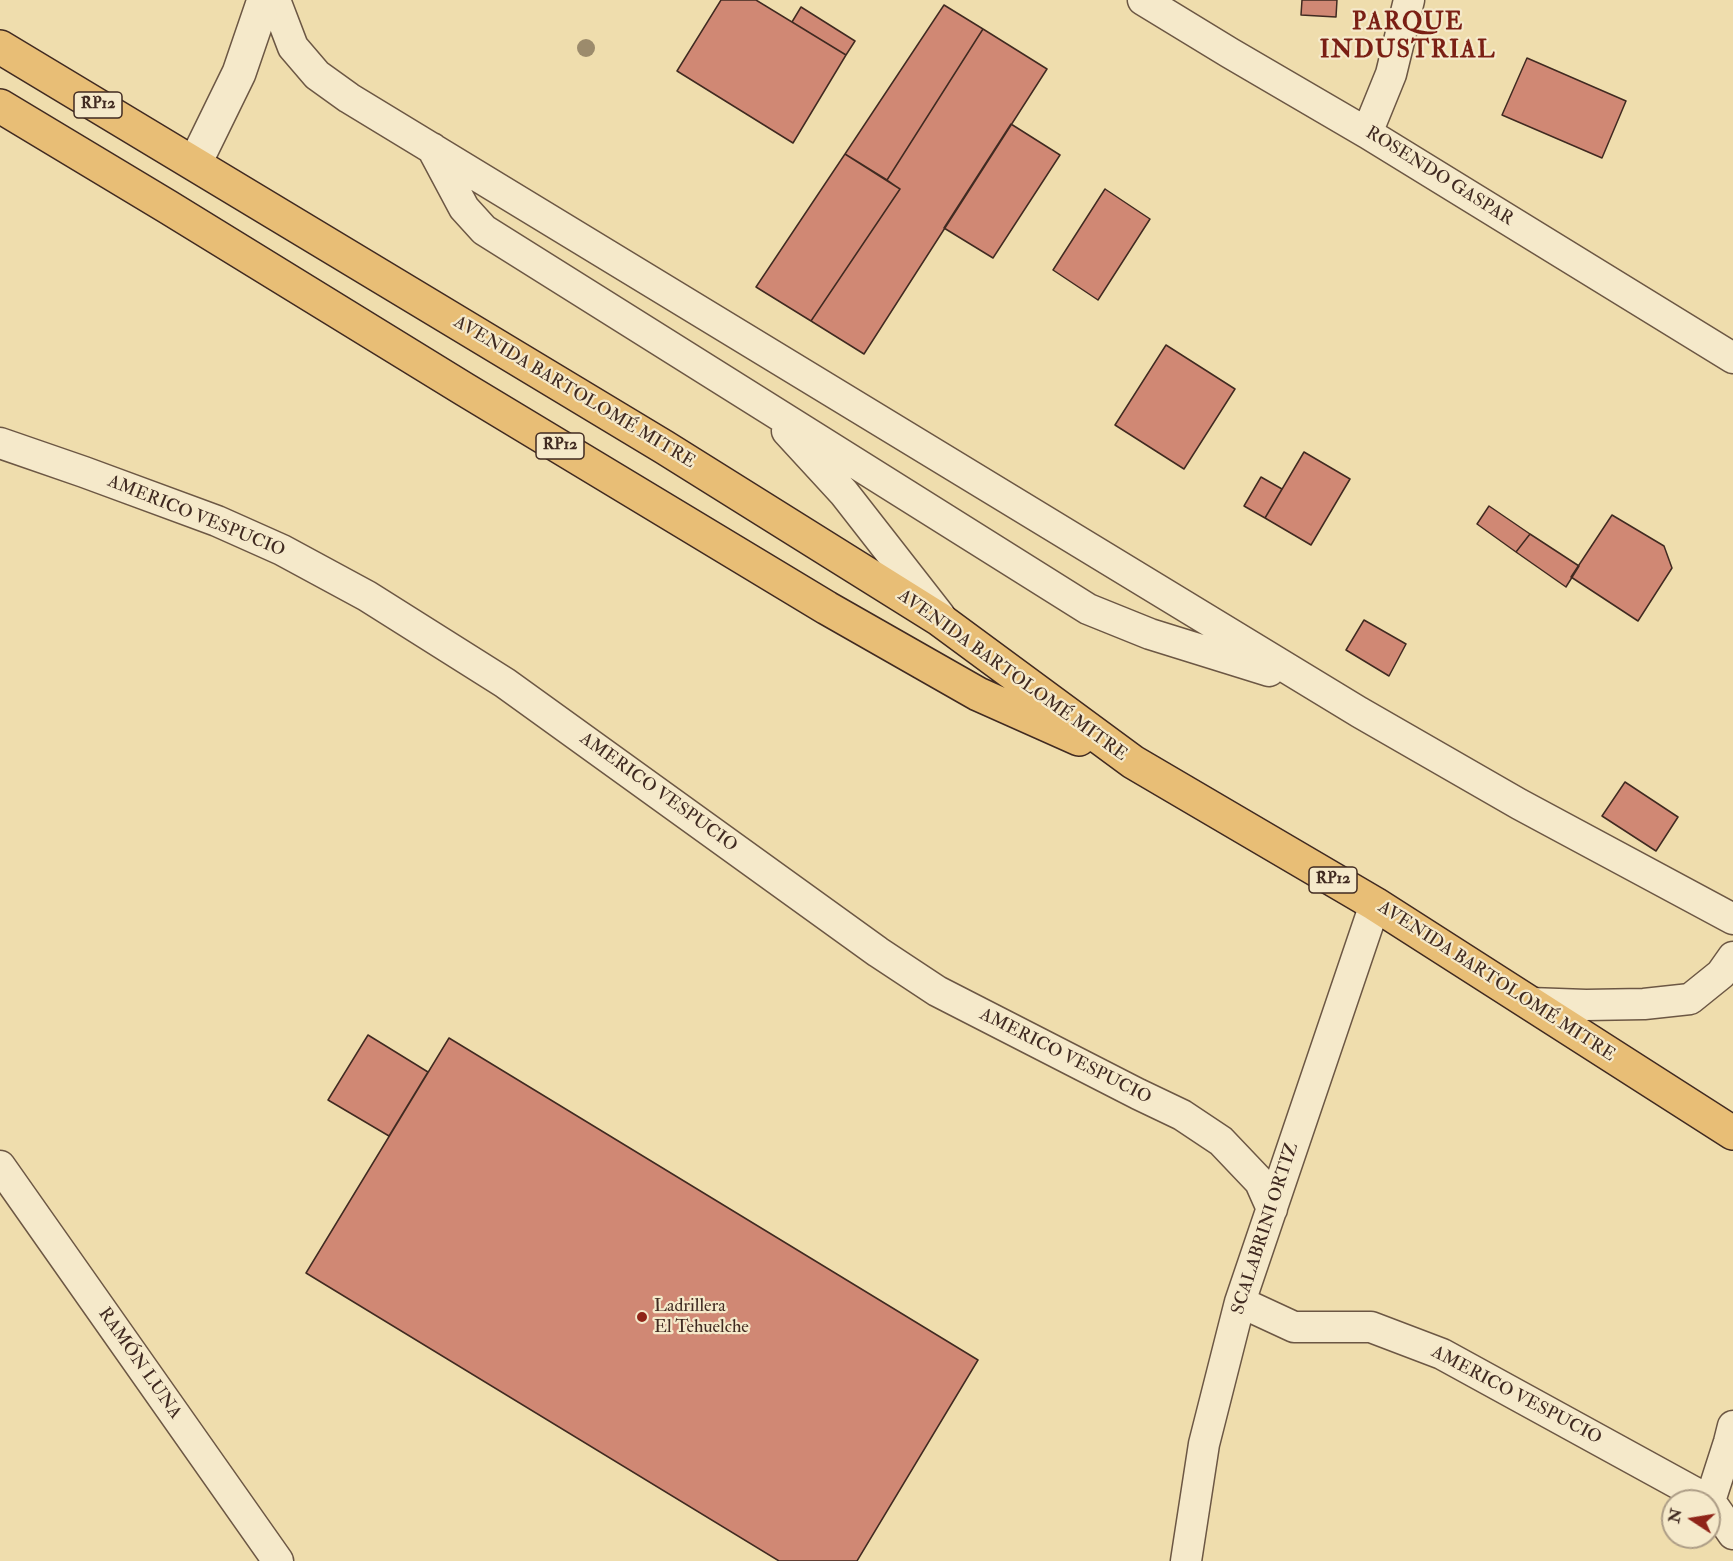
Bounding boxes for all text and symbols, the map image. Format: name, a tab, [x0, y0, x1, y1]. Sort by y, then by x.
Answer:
district label: PARQUE INDUSTRIAL	[1320, 10, 1496, 66]
road number: RP12	[74, 92, 122, 118]
street label: ROSENDO GASPAR	[1361, 123, 1517, 231]
street label: AVENIDA BARTOLOMÉ MITRE	[449, 312, 699, 474]
road number: RP12	[536, 433, 584, 459]
street label: AMERICO VESPUCIO	[104, 471, 288, 563]
street label: AVENIDA BARTOLOMÉ MITRE	[893, 586, 1131, 766]
street label: AMERICO VESPUCIO	[575, 729, 741, 857]
road number: RP12	[1309, 867, 1357, 893]
street label: AVENIDA BARTOLOMÉ MITRE	[1373, 897, 1619, 1067]
street label: AMERICO VESPUCIO	[976, 1004, 1154, 1110]
street label: SCALABRINI ORTIZ	[1228, 1140, 1304, 1318]
place label: Ladrillera El Tehuelche	[654, 1296, 749, 1338]
street label: RAMÓN LUNA	[93, 1304, 185, 1424]
marker: Ladrillera El Tehuelche	[635, 1310, 649, 1324]
street label: AMERICO VESPUCIO	[1427, 1342, 1605, 1450]
north arrow	[1661, 1489, 1721, 1549]
text: N	[1664, 1507, 1687, 1525]

